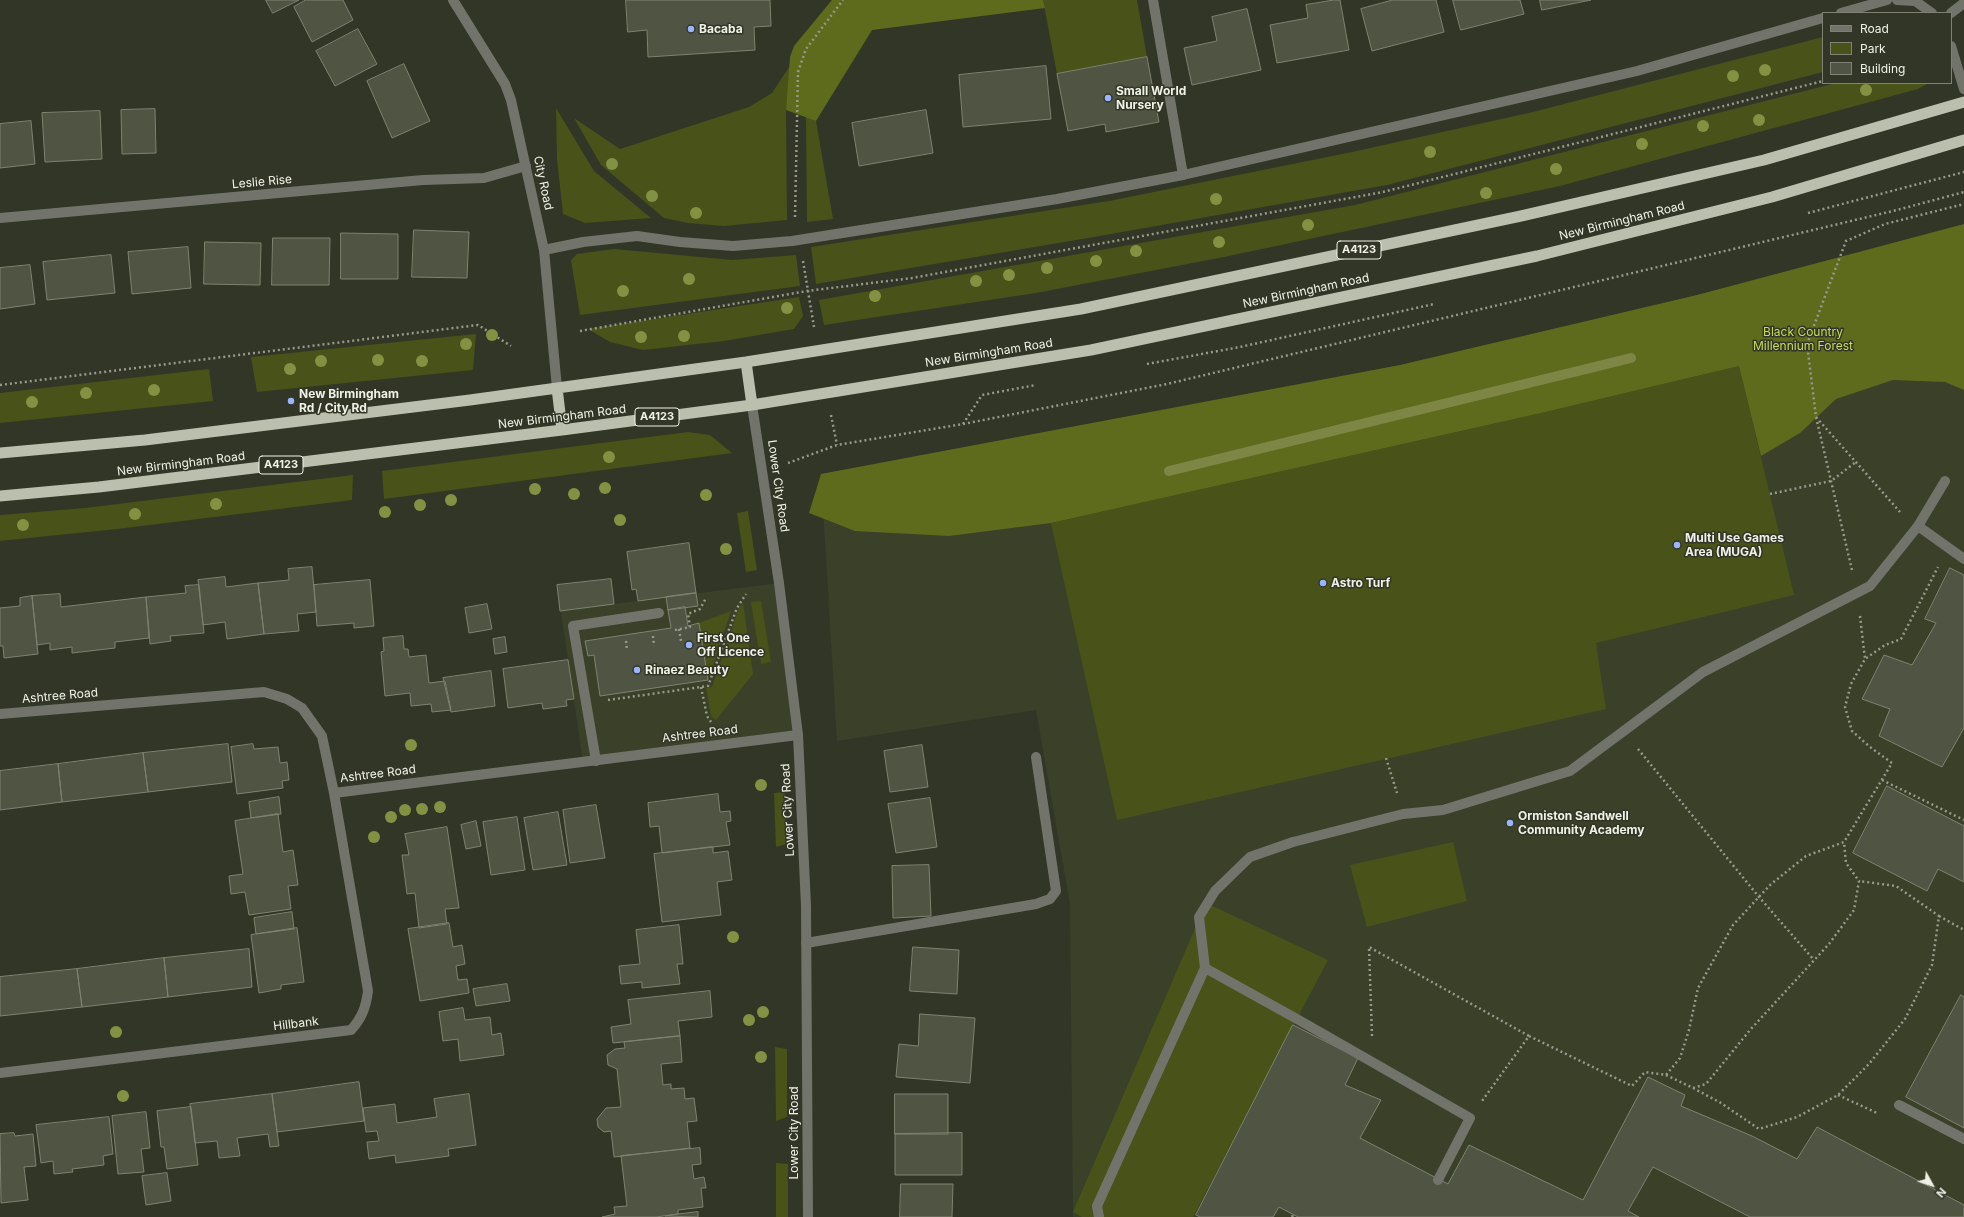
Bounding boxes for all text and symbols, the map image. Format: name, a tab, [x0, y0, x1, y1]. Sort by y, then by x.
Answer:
legend	[1822, 12, 1952, 84]
text: Road	[1860, 21, 1889, 36]
place label: Bacaba	[699, 22, 743, 36]
marker: Bacaba	[686, 24, 696, 34]
text: Park	[1860, 41, 1886, 56]
text: Building	[1860, 61, 1905, 76]
place label: Small World Nursery	[1116, 84, 1186, 112]
marker: Small World Nursery	[1103, 93, 1113, 103]
street label: City Road	[530, 155, 556, 211]
street label: Leslie Rise	[231, 172, 293, 192]
street label: New Birmingham Road	[1558, 198, 1686, 244]
road number: A4123	[1337, 241, 1381, 259]
street label: New Birmingham Road	[1241, 271, 1371, 311]
park label: Black Country Millennium Forest	[1753, 325, 1853, 353]
street label: New Birmingham Road	[924, 336, 1054, 370]
place label: New Birmingham Rd / City Rd	[299, 387, 399, 415]
marker: New Birmingham Rd / City Rd	[286, 396, 296, 406]
street label: New Birmingham Road	[497, 402, 627, 432]
road number: A4123	[635, 408, 679, 426]
street label: Lower City Road	[764, 439, 792, 533]
street label: New Birmingham Road	[116, 449, 246, 479]
road number: A4123	[259, 456, 303, 474]
place label: Multi Use Games Area (MUGA)	[1685, 531, 1784, 559]
marker: Multi Use Games Area (MUGA)	[1672, 540, 1682, 550]
place label: Astro Turf	[1331, 576, 1390, 590]
marker: Astro Turf	[1318, 578, 1328, 588]
place label: First One Off Licence	[697, 631, 764, 659]
marker: First One Off Licence	[684, 640, 694, 650]
place label: Rinaez Beauty	[645, 663, 729, 677]
marker: Rinaez Beauty	[632, 665, 642, 675]
street label: Ashtree Road	[21, 686, 99, 706]
street label: Ashtree Road	[661, 722, 739, 746]
street label: Ashtree Road	[339, 762, 417, 786]
street label: Lower City Road	[778, 763, 798, 857]
place label: Ormiston Sandwell Community Academy	[1518, 809, 1645, 837]
marker: Ormiston Sandwell Community Academy	[1505, 818, 1515, 828]
street label: Hillbank	[273, 1014, 319, 1034]
street label: Lower City Road	[787, 1086, 801, 1180]
north arrow	[1912, 1165, 1952, 1205]
text: N	[1933, 1185, 1949, 1200]

